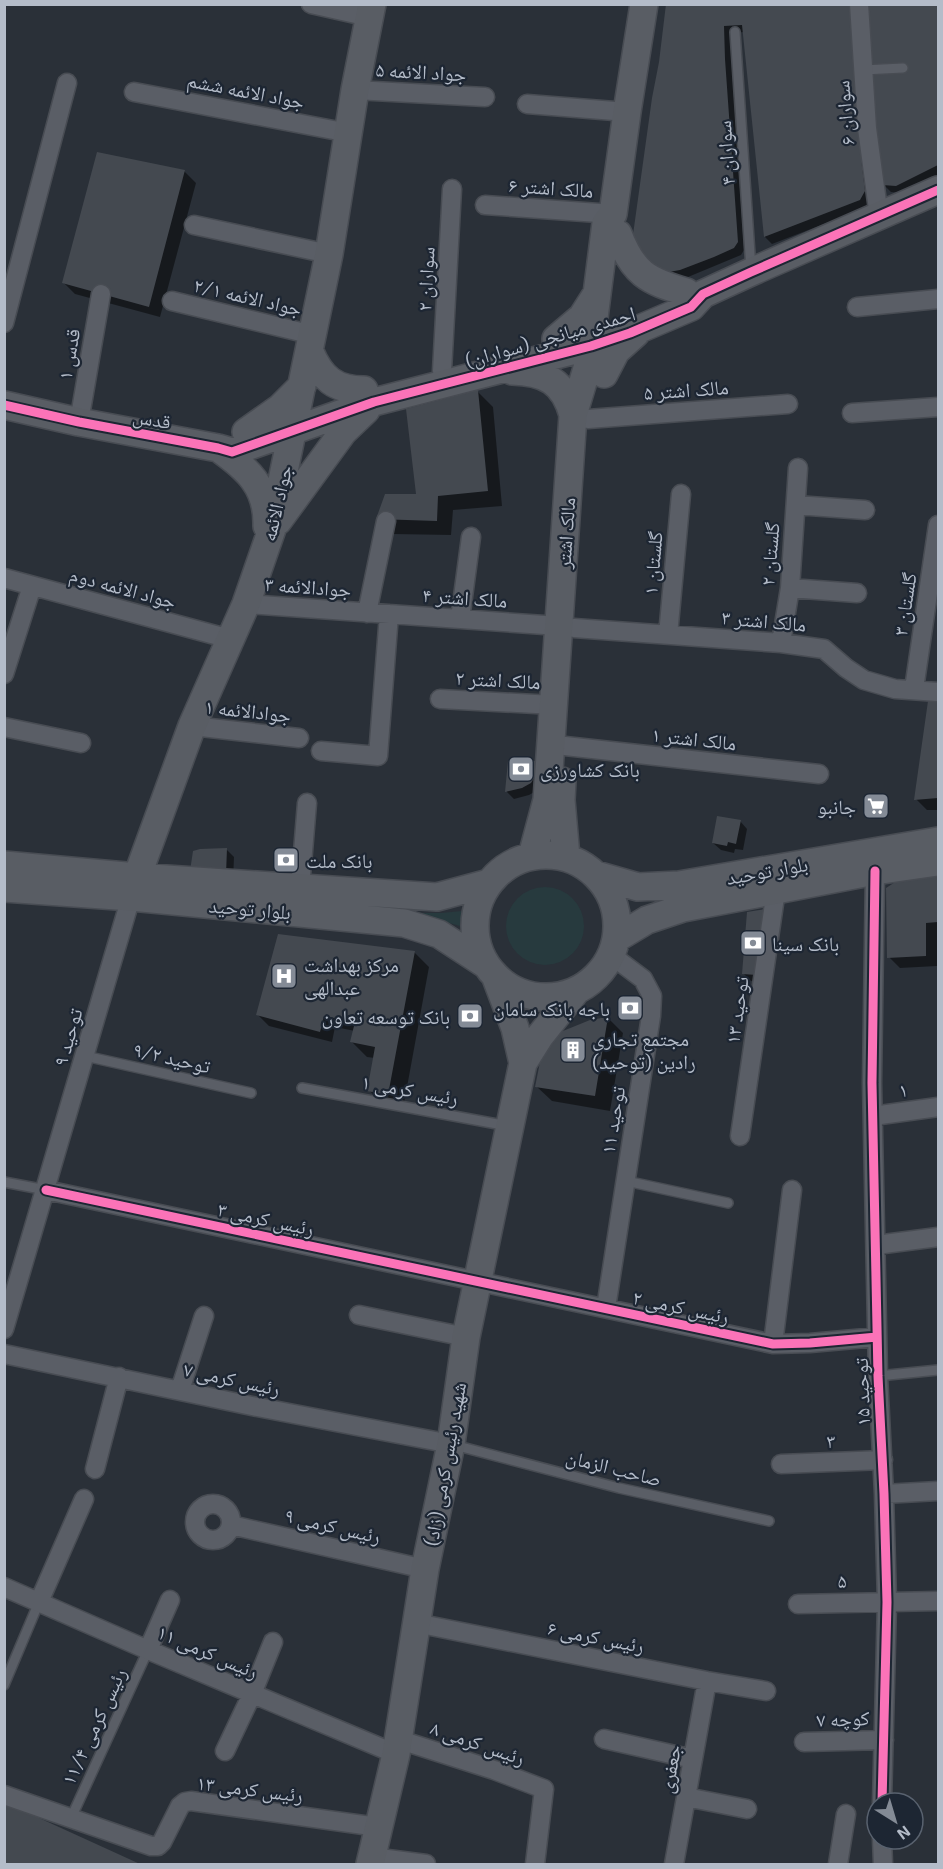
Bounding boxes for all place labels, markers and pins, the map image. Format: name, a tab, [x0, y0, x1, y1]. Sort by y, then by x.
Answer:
bank icon: بانک کشاورزی	[506, 754, 536, 784]
place label: بانک کشاورزی	[540, 757, 640, 782]
supermarket icon: جانبو	[861, 791, 891, 821]
place label: جانبو	[818, 794, 856, 819]
bank icon: بانک ملت	[271, 845, 301, 875]
place label: بانک ملت	[306, 848, 372, 873]
bank icon: بانک سینا	[738, 928, 768, 958]
place label: بانک سینا	[772, 931, 839, 956]
place label: مرکز بهداشت عبدالهی	[304, 952, 399, 1000]
hospital icon: مرکز بهداشت عبدالهی	[269, 961, 299, 991]
bank icon: باجه بانک سامان	[615, 993, 645, 1023]
place label: باجه بانک سامان	[493, 996, 610, 1021]
bank icon: بانک توسعه تعاون	[455, 1001, 485, 1031]
place label: بانک توسعه تعاون	[322, 1004, 450, 1029]
place label: مجتمع تجاری رادین (توحید)	[592, 1026, 696, 1074]
building icon: مجتمع تجاری رادین (توحید)	[558, 1035, 588, 1065]

